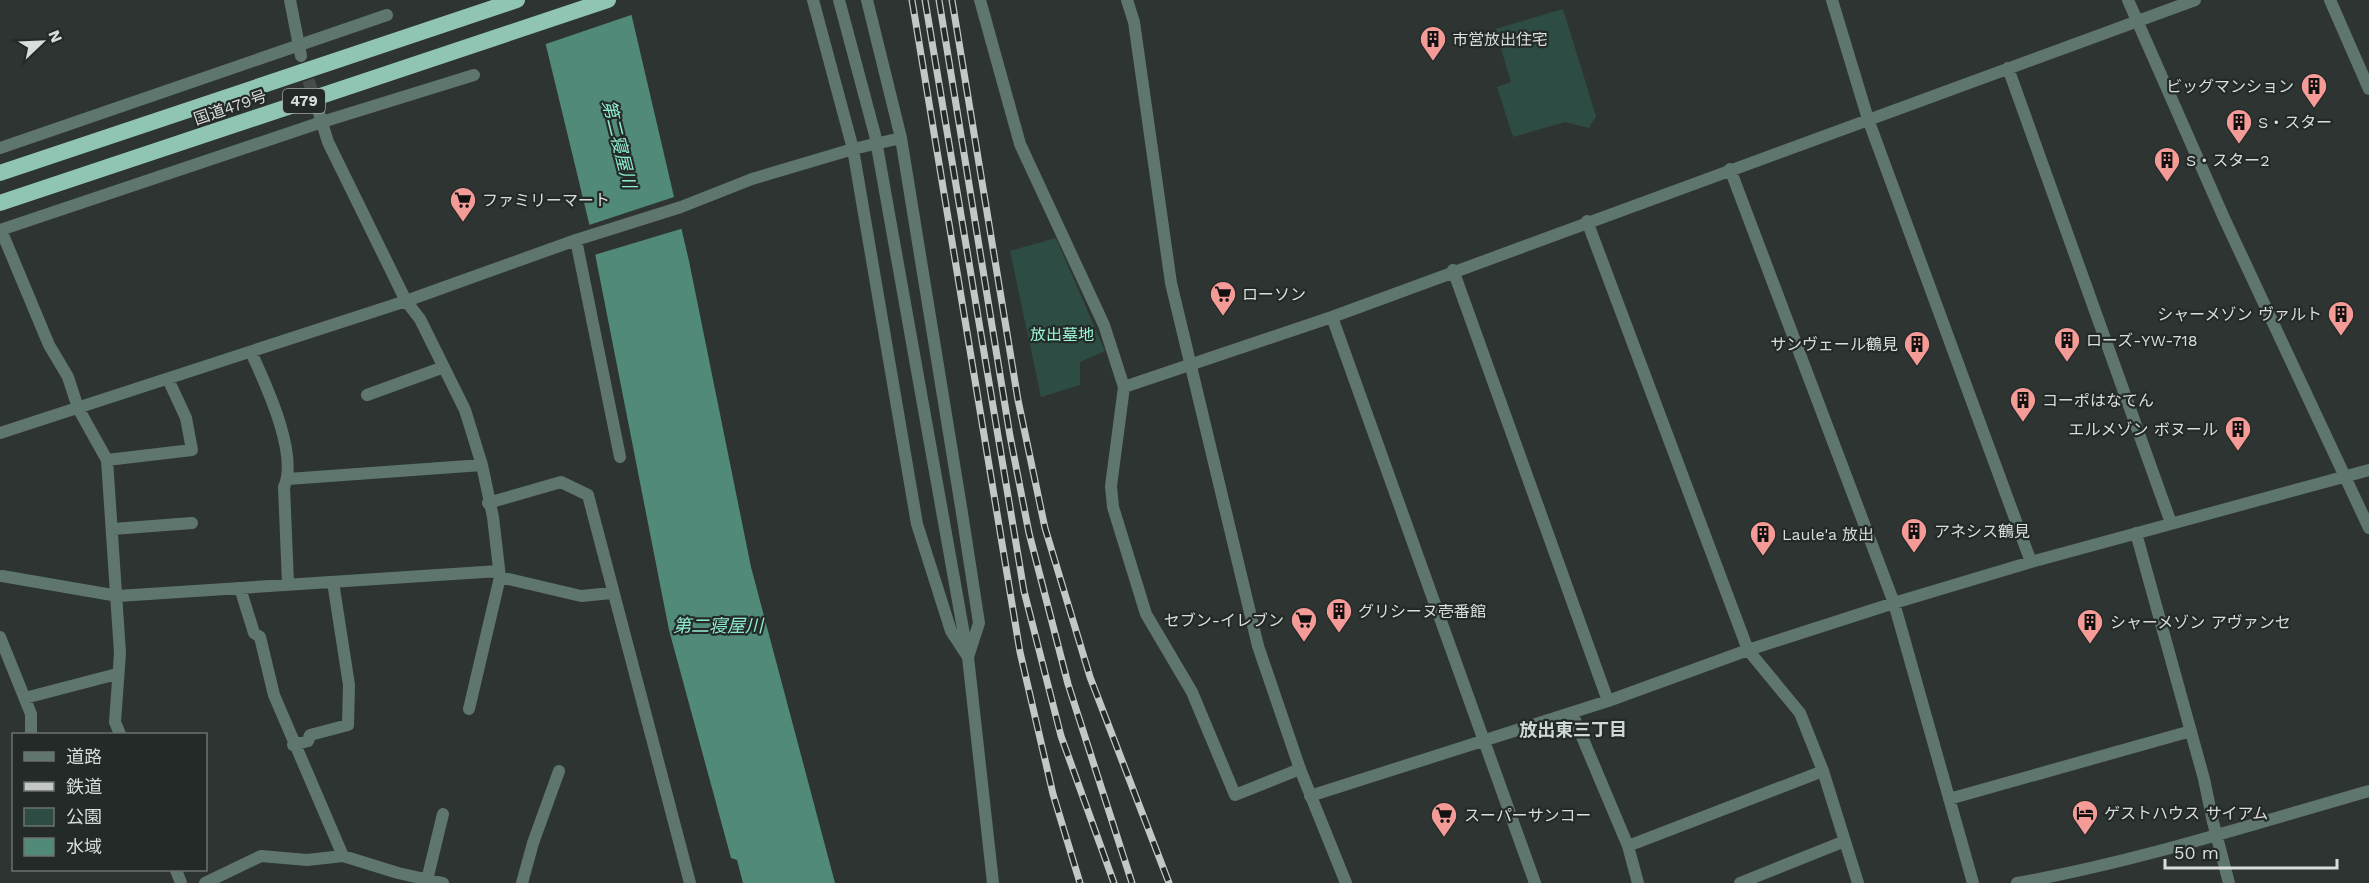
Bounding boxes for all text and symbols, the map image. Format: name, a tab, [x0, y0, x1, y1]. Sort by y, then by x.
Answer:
north arrow	[12, 12, 72, 72]
building icon: 市営放出住宅	[1418, 24, 1448, 62]
text: N	[44, 27, 66, 46]
place label: 市営放出住宅	[1452, 30, 1548, 49]
building icon: ビッグマンション	[2299, 71, 2329, 109]
place label: ビッグマンション	[2166, 77, 2294, 96]
street label: 国道479号	[191, 86, 269, 129]
road number: 479	[283, 89, 325, 113]
water label: 第二寝屋川	[598, 98, 641, 192]
building icon: S・スター	[2224, 107, 2254, 145]
place label: S・スター	[2258, 113, 2332, 132]
building icon: S・スター2	[2152, 145, 2182, 183]
place label: S・スター2	[2186, 151, 2270, 170]
supermarket icon: ファミリーマート	[448, 185, 478, 223]
place label: ファミリーマート	[482, 191, 610, 210]
supermarket icon: ローソン	[1208, 279, 1238, 317]
place label: ローソン	[1242, 285, 1306, 304]
building icon: シャーメゾン ヴァルト	[2326, 299, 2356, 337]
place label: シャーメゾン ヴァルト	[2157, 305, 2322, 324]
park label: 放出墓地	[1030, 325, 1094, 344]
building icon: ローズ-YW-718	[2052, 325, 2082, 363]
building icon: サンヴェール鶴見	[1902, 329, 1932, 367]
place label: ローズ-YW-718	[2086, 331, 2198, 350]
place label: サンヴェール鶴見	[1770, 335, 1898, 354]
building icon: コーポはなてん	[2008, 385, 2038, 423]
place label: コーポはなてん	[2042, 391, 2154, 410]
building icon: エルメゾン ボヌール	[2223, 414, 2253, 452]
place label: エルメゾン ボヌール	[2069, 420, 2218, 439]
building icon: アネシス鶴見	[1899, 516, 1929, 554]
building icon: Laule'a 放出	[1748, 519, 1778, 557]
place label: アネシス鶴見	[1934, 522, 2030, 541]
place label: Laule'a 放出	[1782, 525, 1874, 544]
building icon: グリシーヌ壱番館	[1324, 596, 1354, 634]
place label: グリシーヌ壱番館	[1358, 602, 1486, 621]
supermarket icon: セブン-イレブン	[1289, 605, 1319, 643]
building icon: シャーメゾン アヴァンセ	[2075, 607, 2105, 645]
place label: セブン-イレブン	[1164, 611, 1284, 630]
place label: シャーメゾン アヴァンセ	[2110, 613, 2291, 632]
water label: 第二寝屋川	[673, 615, 765, 636]
district label: 放出東三丁目	[1519, 719, 1627, 740]
legend	[12, 733, 207, 871]
text: 道路	[66, 746, 102, 767]
text: 鉄道	[66, 776, 102, 797]
hotel icon: ゲストハウス サイアム	[2070, 798, 2100, 836]
supermarket icon: スーパーサンコー	[1429, 800, 1459, 838]
place label: ゲストハウス サイアム	[2104, 804, 2268, 823]
text: 公園	[66, 806, 102, 827]
place label: スーパーサンコー	[1464, 806, 1592, 825]
scale bar	[2165, 832, 2338, 870]
text: 水域	[66, 836, 102, 857]
text: 50 m	[2174, 842, 2219, 863]

